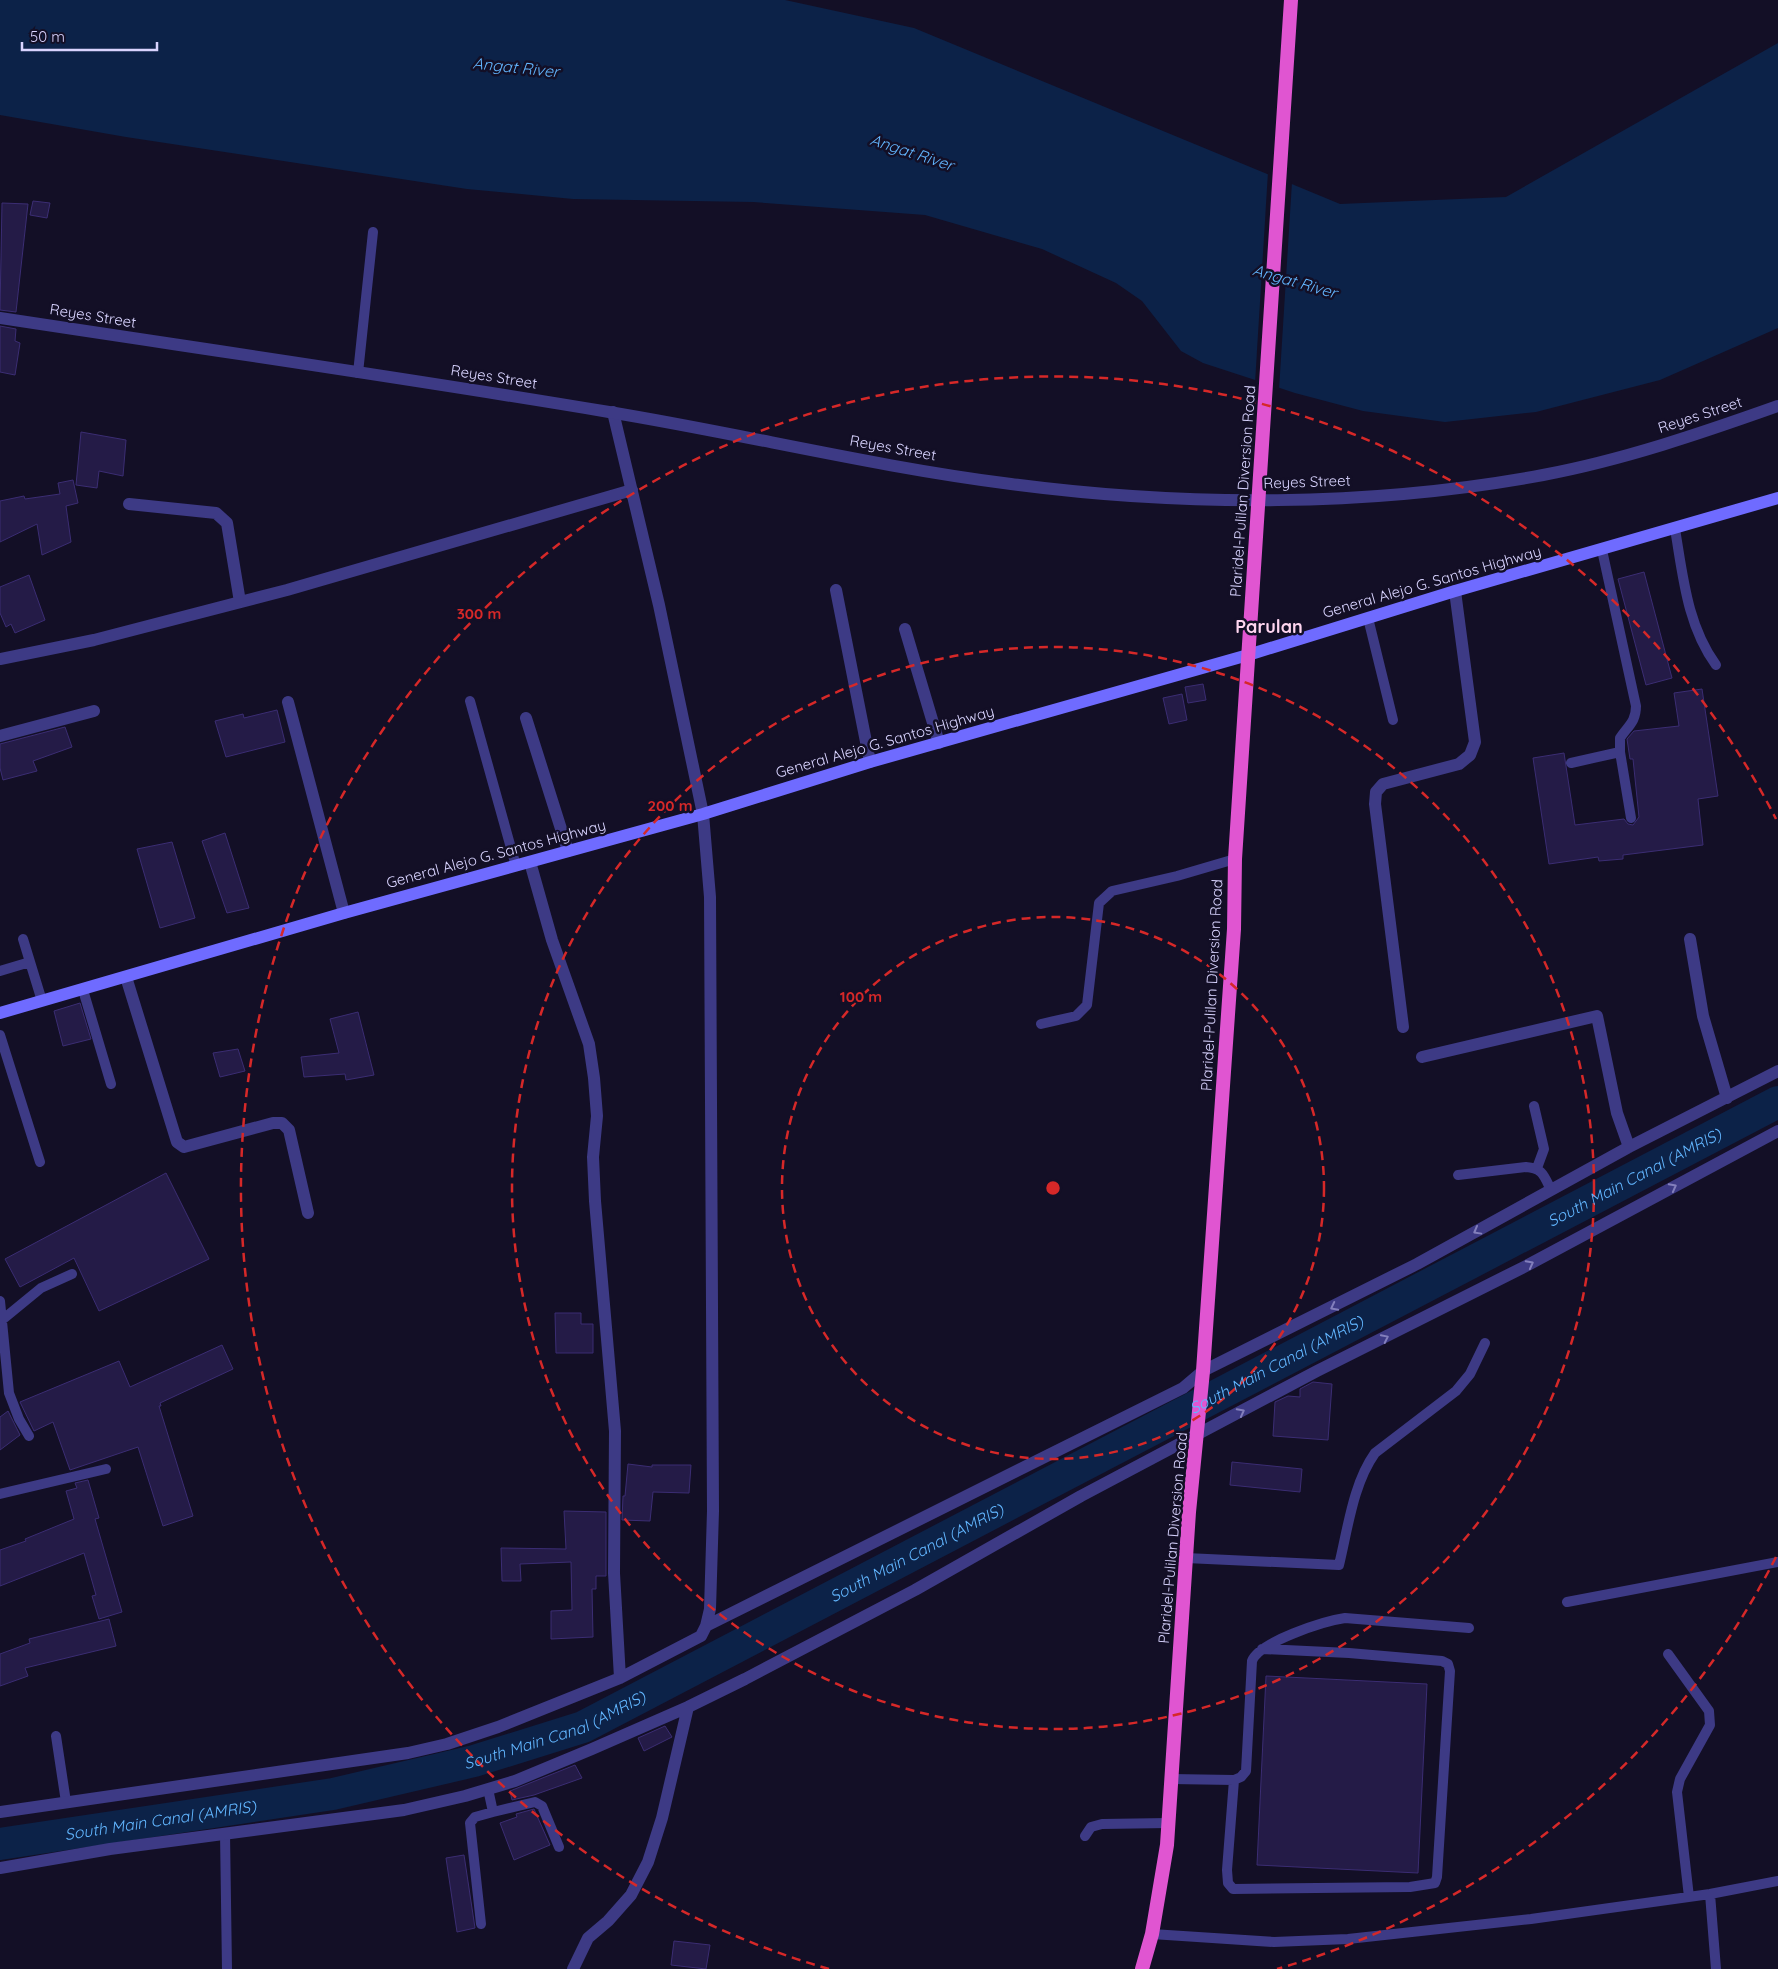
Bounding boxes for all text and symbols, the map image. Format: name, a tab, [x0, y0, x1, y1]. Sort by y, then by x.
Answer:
scale bar	[22, 20, 158, 52]
text: 50 m	[30, 27, 65, 46]
water label: Angat River	[472, 53, 562, 82]
water label: Angat River	[868, 129, 958, 175]
water label: Angat River	[1251, 259, 1341, 303]
street label: Reyes Street	[48, 299, 138, 332]
street label: Reyes Street	[449, 360, 539, 393]
street label: Plaridel-Pulilan Diversion Road	[1226, 385, 1259, 597]
street label: Reyes Street	[1655, 392, 1744, 437]
street label: Reyes Street	[848, 431, 938, 464]
street label: Reyes Street	[1263, 470, 1351, 493]
street label: General Alejo G. Santos Highway	[1320, 541, 1543, 622]
text: 300 m	[457, 604, 501, 623]
district label: Parulan	[1235, 615, 1303, 638]
street label: General Alejo G. Santos Highway	[773, 701, 996, 782]
text: 200 m	[648, 796, 693, 815]
street label: General Alejo G. Santos Highway	[384, 815, 608, 892]
street label: Plaridel-Pulilan Diversion Road	[1196, 879, 1227, 1091]
text: 100 m	[840, 987, 882, 1006]
water label: South Main Canal (AMRIS)	[1544, 1123, 1725, 1231]
centre of rings	[1044, 1179, 1062, 1197]
one-way arrow	[1668, 1183, 1677, 1193]
one-way arrow	[1473, 1224, 1482, 1234]
one-way arrow	[1524, 1260, 1533, 1270]
one-way arrow	[1330, 1301, 1339, 1311]
water label: South Main Canal (AMRIS)	[1186, 1310, 1367, 1418]
one-way arrow	[1380, 1334, 1389, 1344]
one-way arrow	[1235, 1408, 1244, 1418]
street label: Plaridel-Pulilan Diversion Road	[1154, 1431, 1191, 1644]
water label: South Main Canal (AMRIS)	[826, 1499, 1008, 1606]
water label: South Main Canal (AMRIS)	[462, 1686, 650, 1773]
water label: South Main Canal (AMRIS)	[63, 1796, 258, 1844]

